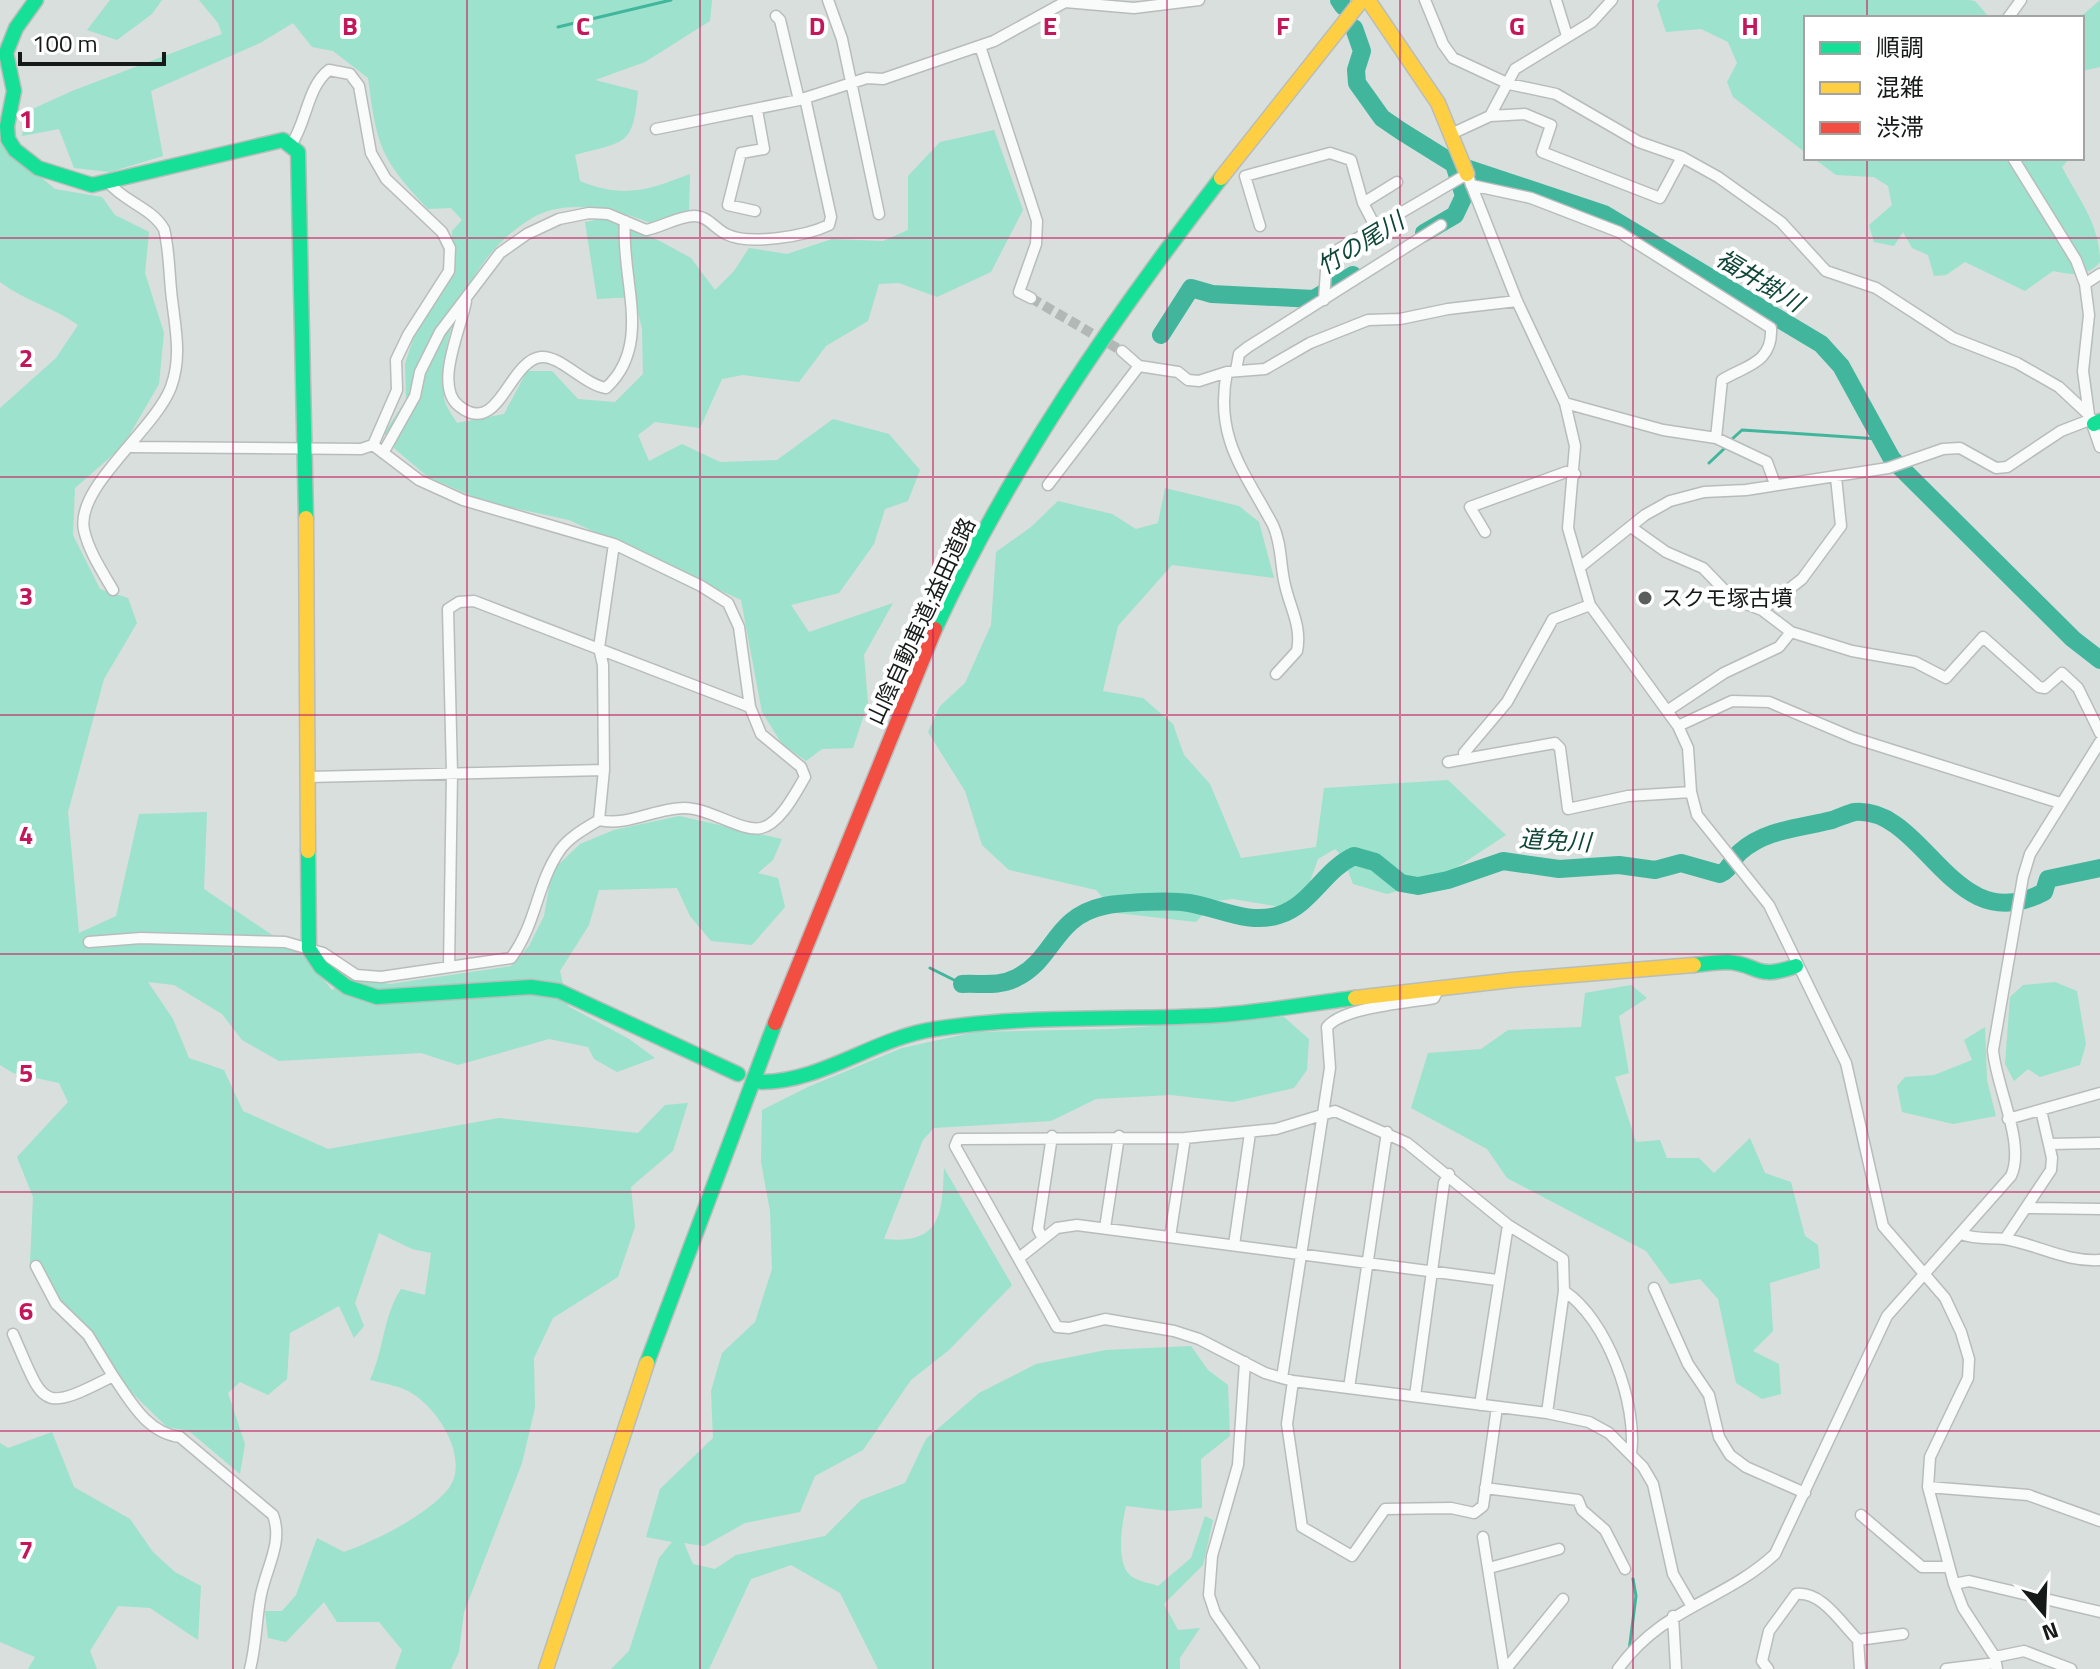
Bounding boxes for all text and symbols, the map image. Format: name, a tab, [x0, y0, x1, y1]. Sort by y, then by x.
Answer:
text: B	[342, 6, 358, 45]
text: C	[576, 6, 590, 45]
text: D	[809, 6, 825, 45]
text: E	[1043, 6, 1057, 45]
text: F	[1276, 6, 1290, 45]
text: G	[1509, 6, 1525, 45]
text: H	[1741, 6, 1759, 45]
scale bar	[20, 16, 164, 66]
legend	[1804, 16, 2084, 160]
text: 100 m	[32, 25, 98, 61]
text: 順調	[1876, 29, 1924, 65]
text: 混雑	[1876, 69, 1924, 105]
text: 1	[19, 99, 33, 138]
text: 渋滞	[1876, 109, 1924, 145]
water label: 竹の尾川	[1310, 201, 1413, 283]
water label: 福井掛川	[1710, 240, 1813, 322]
text: 2	[19, 338, 33, 377]
street label: 山陰自動車道;益田道路	[858, 512, 984, 730]
text: 3	[19, 576, 33, 615]
place label: スクモ塚古墳	[1661, 581, 1793, 615]
marker: スクモ塚古墳	[1636, 589, 1654, 607]
text: 4	[19, 815, 33, 854]
water label: 道免川	[1518, 820, 1595, 860]
text: 5	[19, 1053, 33, 1092]
text: 6	[19, 1291, 33, 1330]
text: 7	[19, 1530, 33, 1569]
north arrow	[2004, 1573, 2084, 1653]
text: N	[2038, 1613, 2063, 1650]

